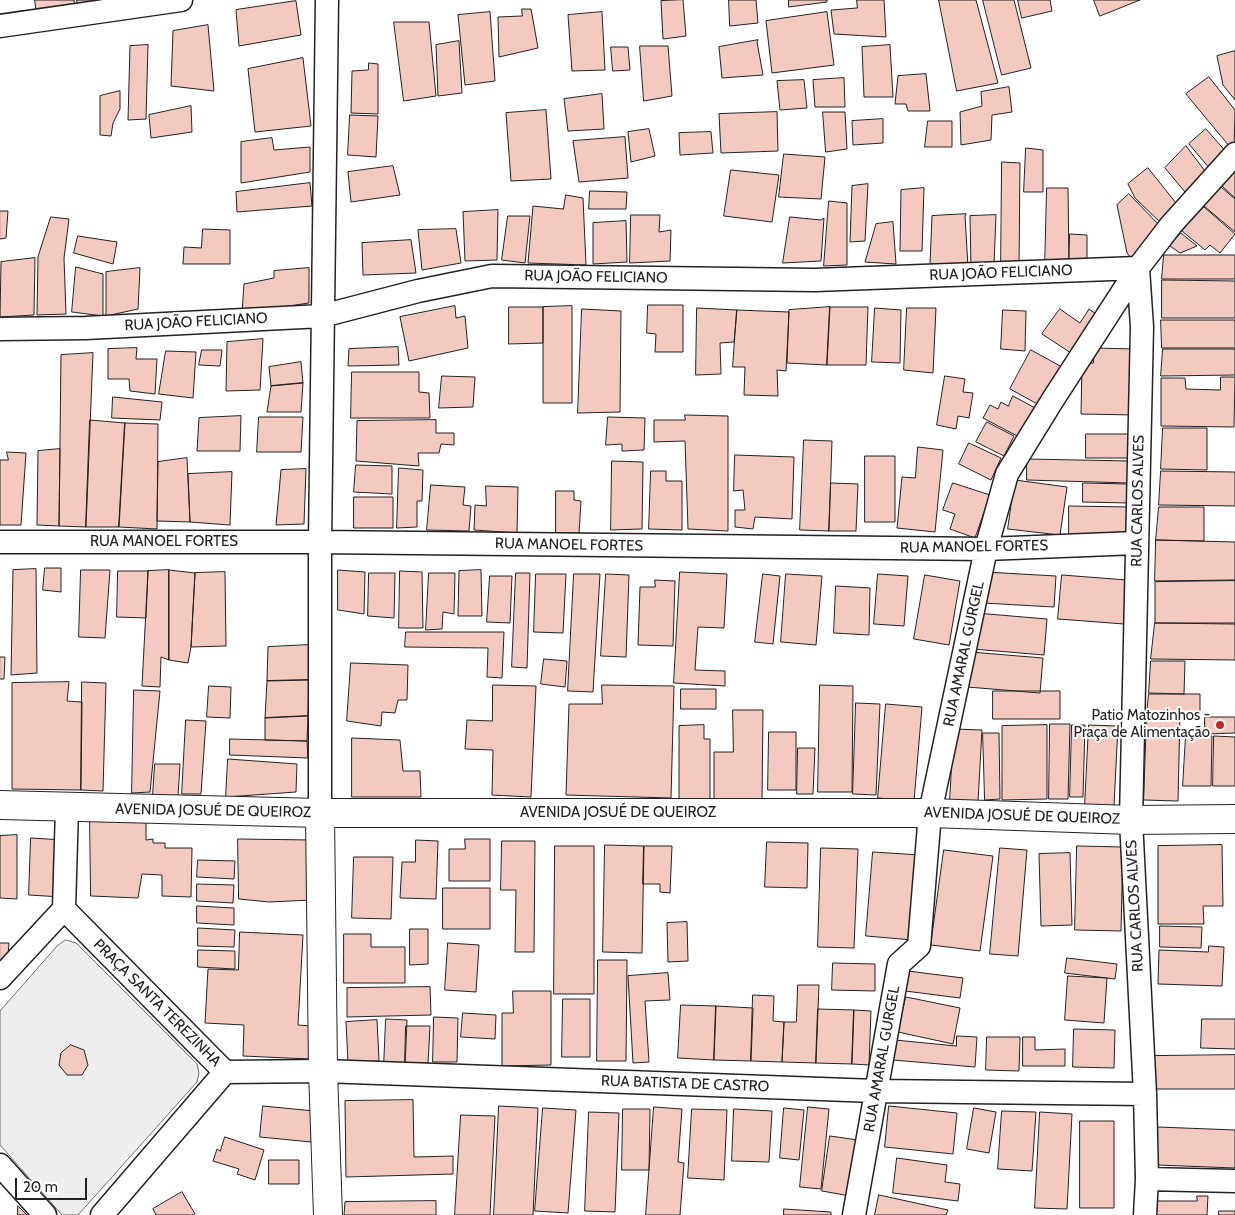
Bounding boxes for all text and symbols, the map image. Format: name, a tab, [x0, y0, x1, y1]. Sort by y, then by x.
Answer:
street label: RUA JOÃO FELICIANO	[929, 262, 1073, 284]
street label: RUA JOÃO FELICIANO	[524, 267, 668, 287]
street label: RUA JOÃO FELICIANO	[124, 309, 268, 335]
street label: RUA CARLOS ALVES	[1128, 435, 1148, 567]
street label: RUA MANOEL FORTES	[90, 533, 238, 551]
street label: RUA MANOEL FORTES	[495, 535, 643, 555]
street label: RUA MANOEL FORTES	[900, 537, 1048, 557]
street label: RUA AMARAL GURGEL	[940, 580, 988, 728]
place label: Patio Matozinhos - Praça de Alimentação	[1073, 707, 1210, 742]
marker: Patio Matozinhos - Praça de Alimentação	[1214, 719, 1226, 731]
street label: AVENIDA JOSUÉ DE QUEIROZ	[115, 800, 311, 822]
street label: AVENIDA JOSUÉ DE QUEIROZ	[520, 804, 716, 822]
street label: AVENIDA JOSUÉ DE QUEIROZ	[924, 804, 1120, 828]
street label: RUA CARLOS ALVES	[1123, 840, 1147, 972]
street label: PRAÇA SANTA TEREZINHA	[89, 935, 225, 1071]
street label: RUA AMARAL GURGEL	[860, 985, 904, 1133]
street label: RUA BATISTA DE CASTRO	[601, 1072, 769, 1096]
scale bar	[18, 1168, 90, 1200]
text: 20 m	[23, 1178, 58, 1196]

